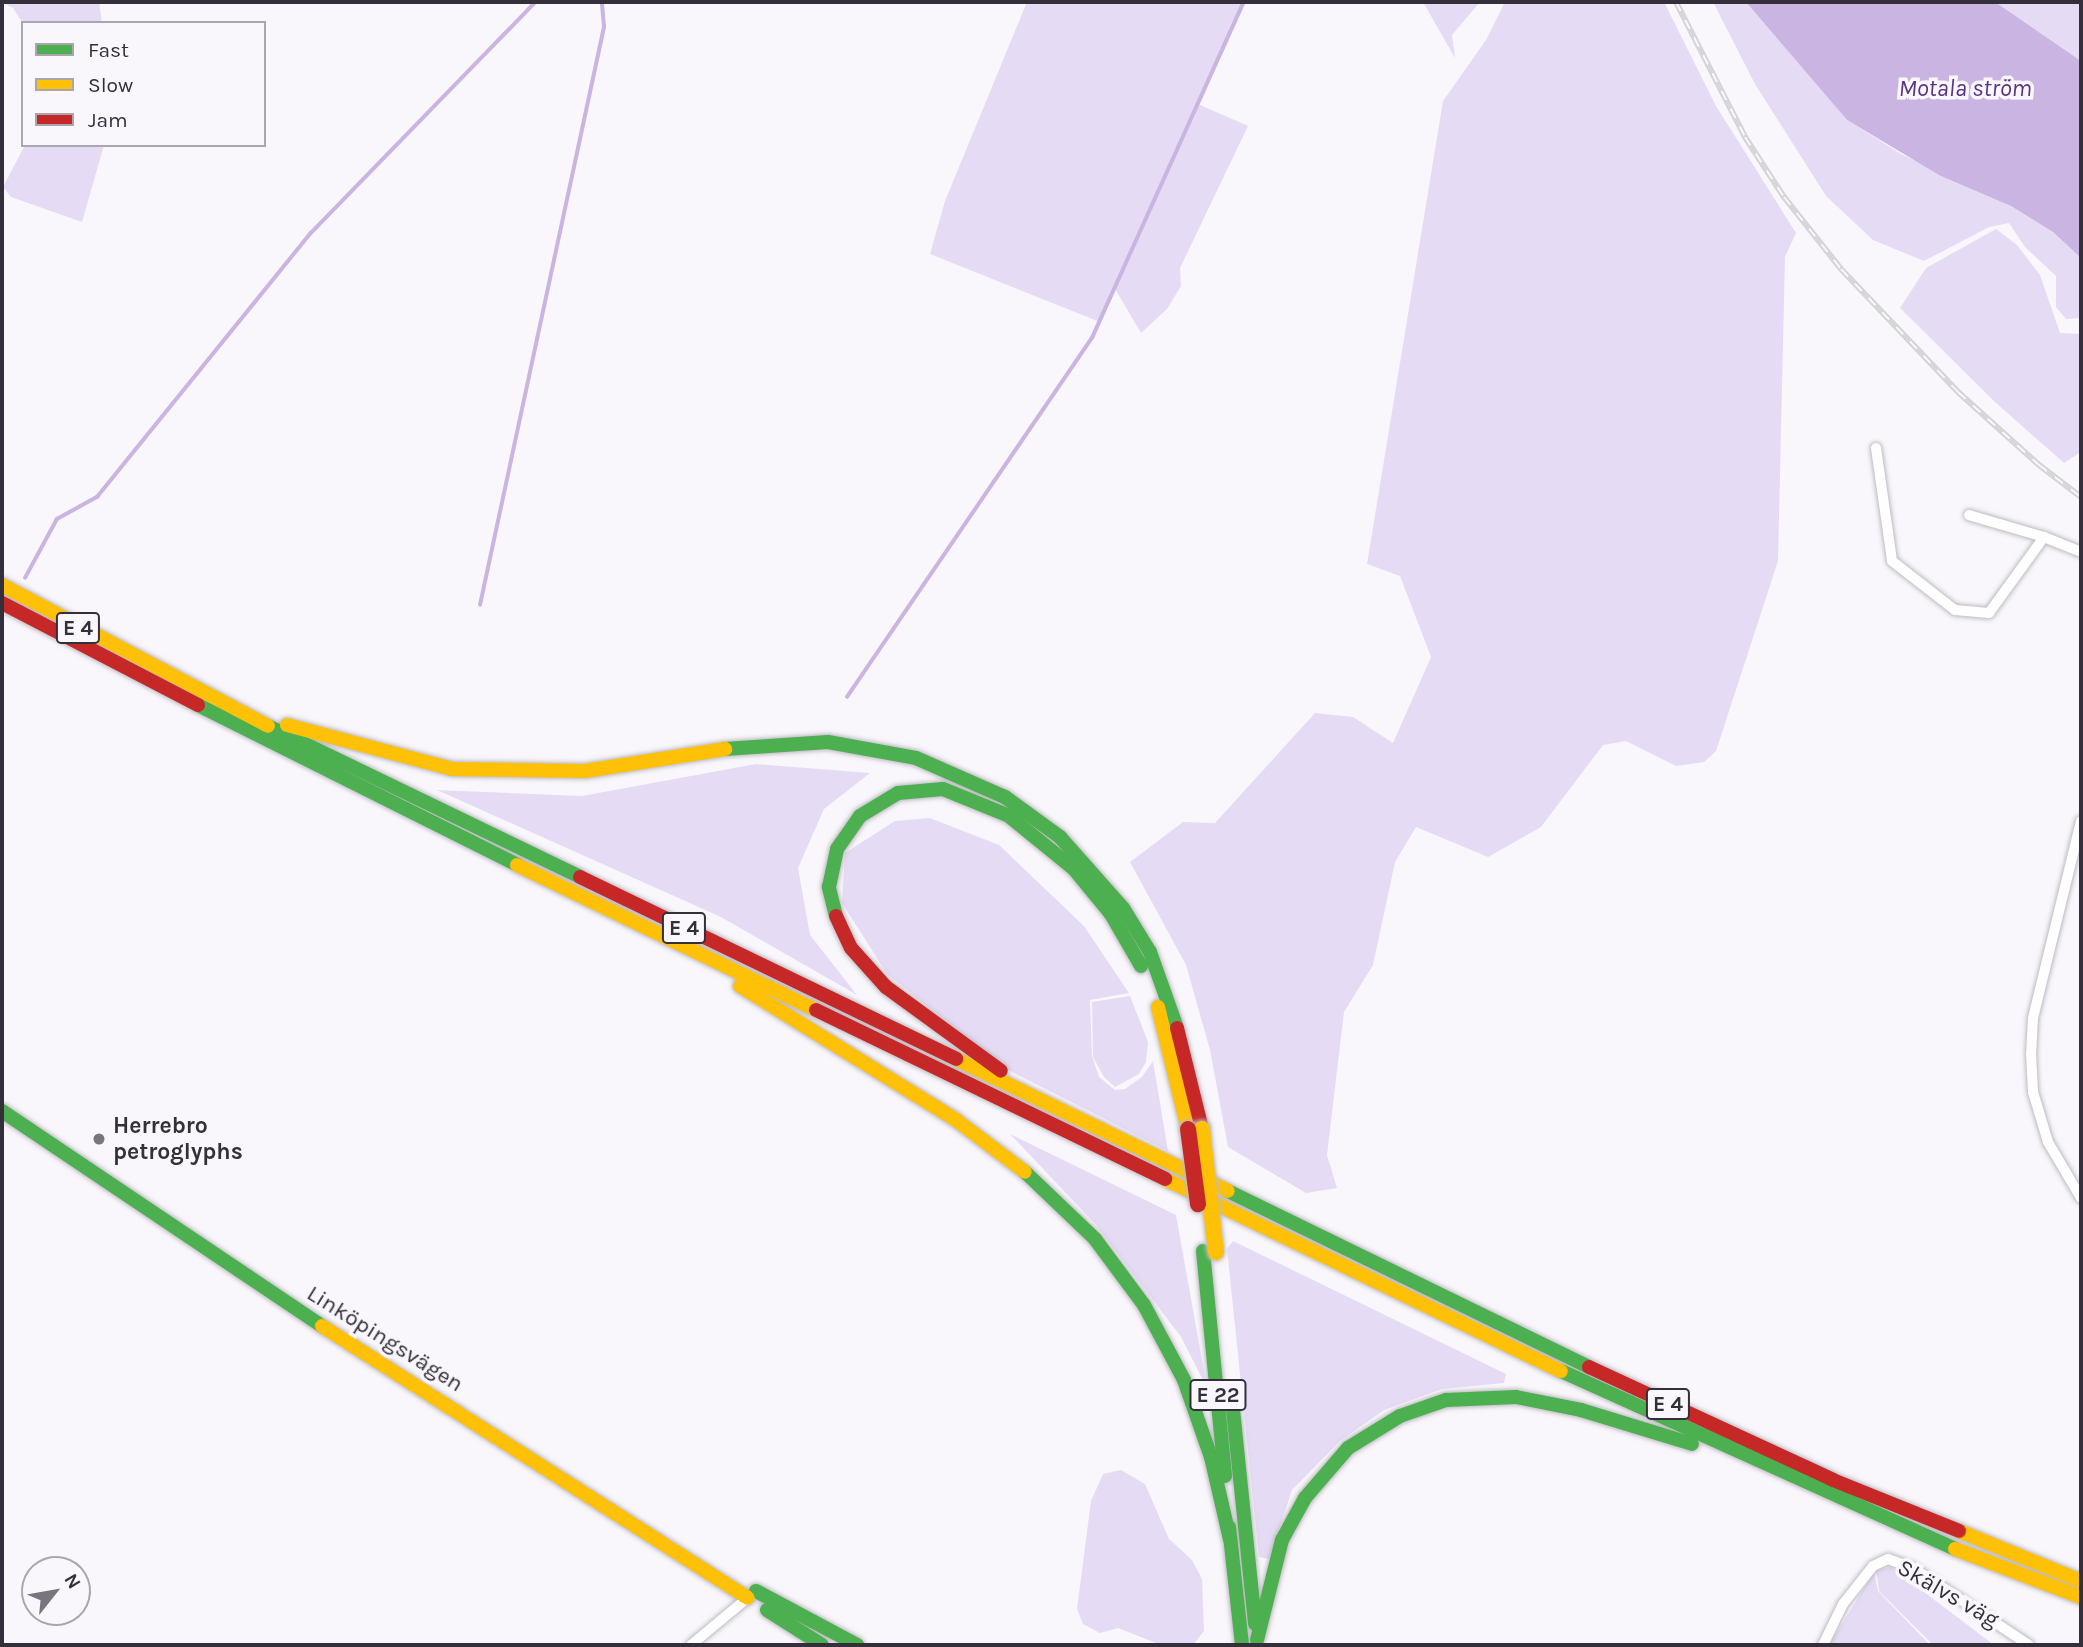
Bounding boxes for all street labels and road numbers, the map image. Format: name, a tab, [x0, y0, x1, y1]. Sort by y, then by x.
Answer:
road number: E 4	[55, 610, 101, 646]
road number: E 4	[661, 911, 707, 946]
street label: Linköpingsvägen	[302, 1280, 468, 1398]
road number: E 22	[1188, 1378, 1248, 1412]
road number: E 4	[1645, 1386, 1691, 1422]
street label: Skälvs väg	[1892, 1554, 2004, 1634]

